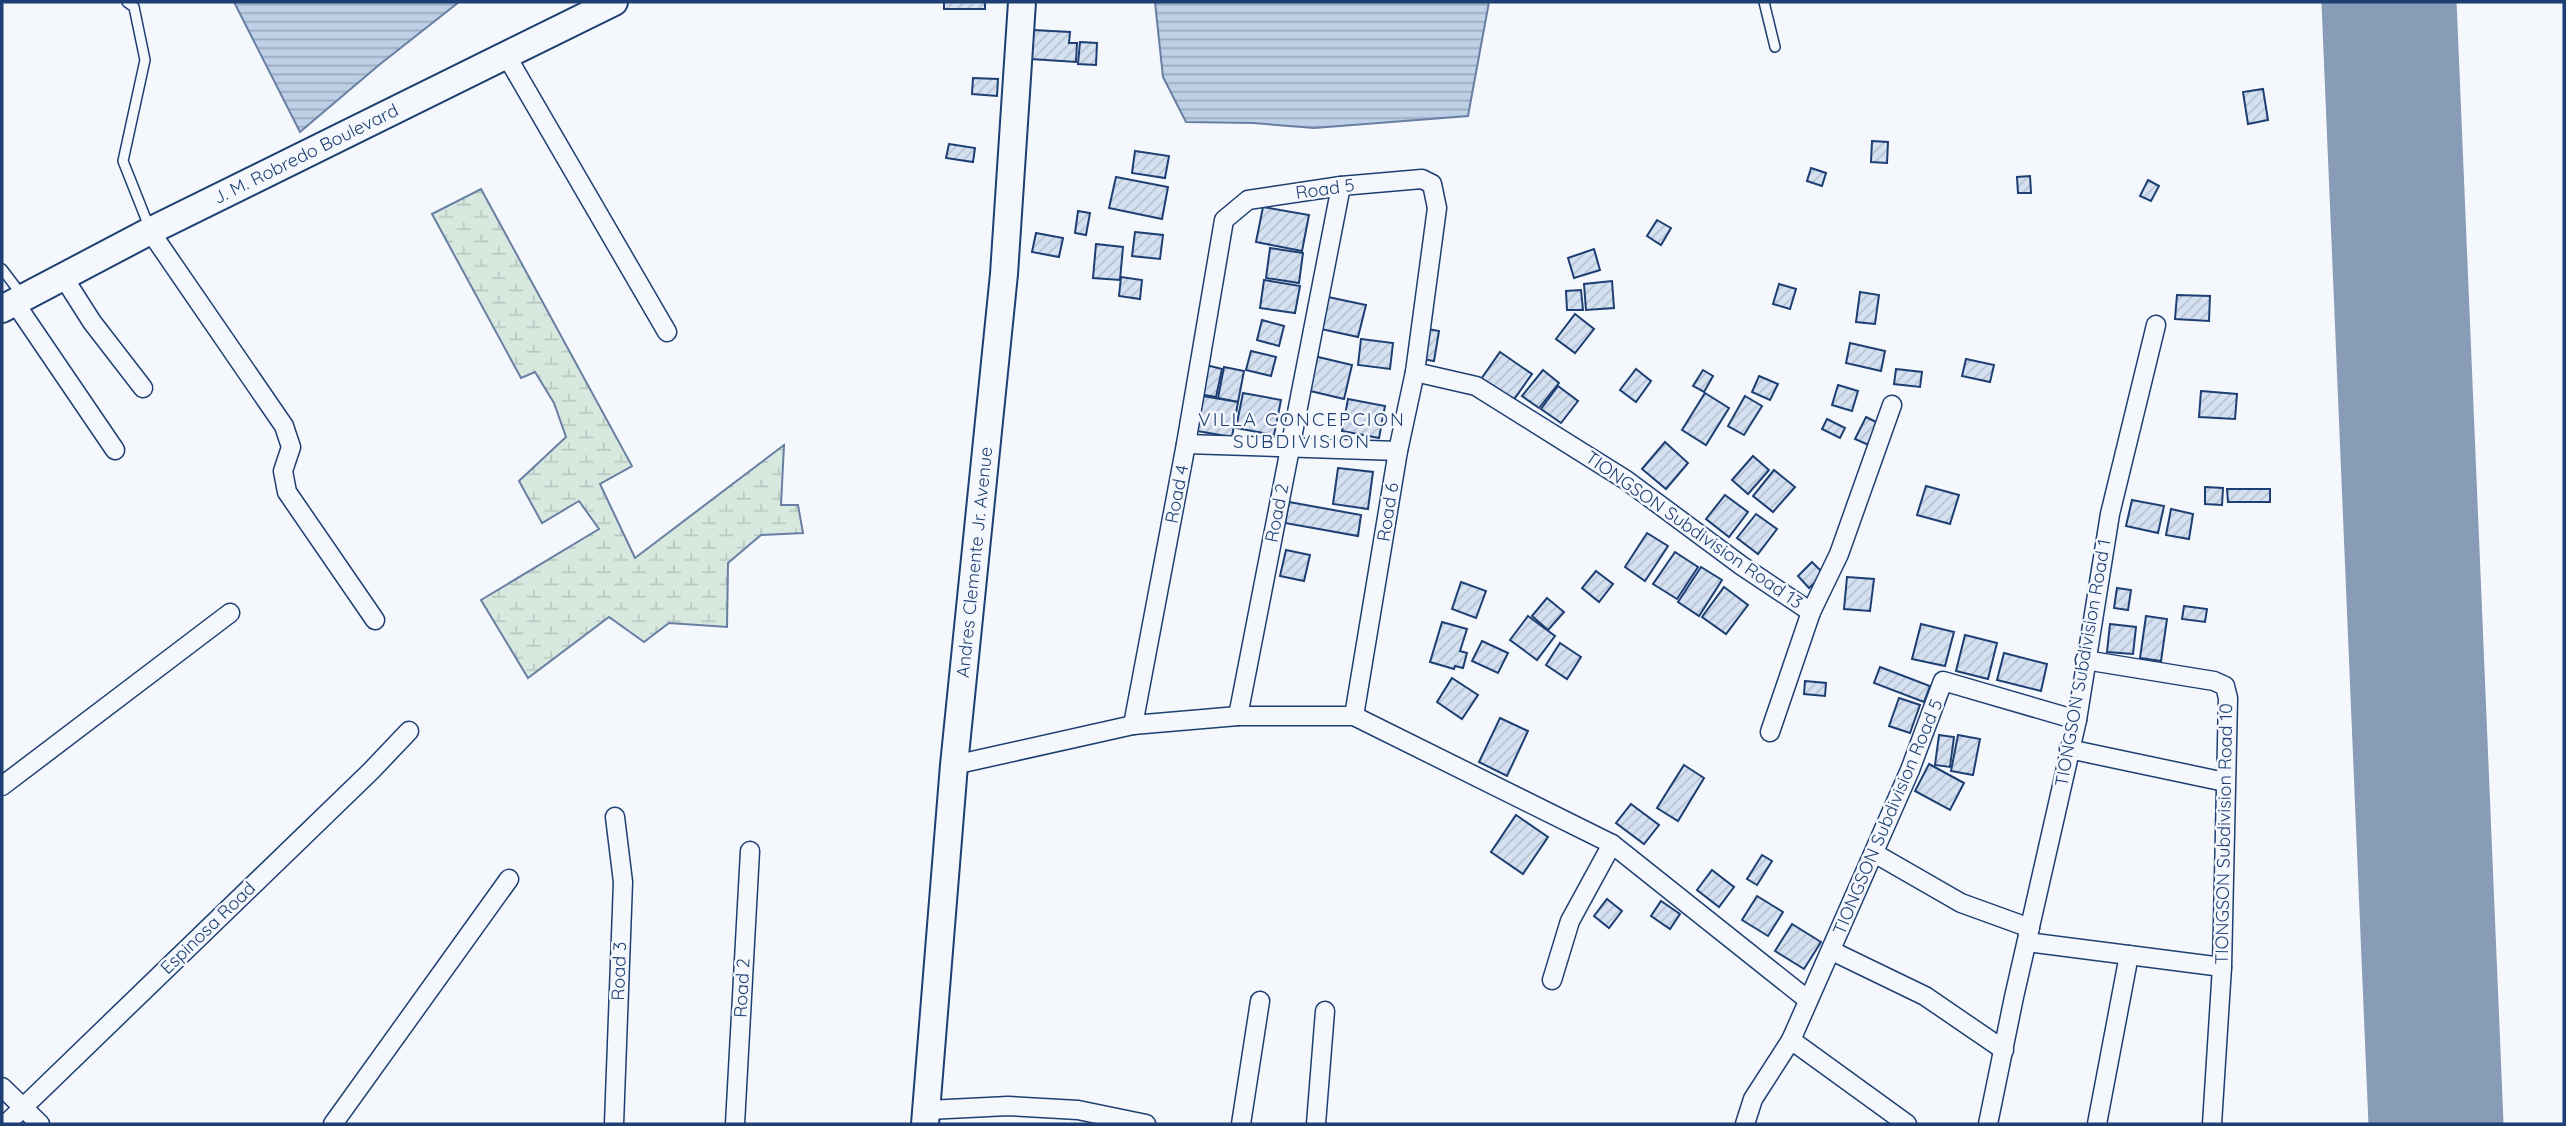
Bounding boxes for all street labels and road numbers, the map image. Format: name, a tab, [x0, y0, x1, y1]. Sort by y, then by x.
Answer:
street label: J. M. Robredo Boulevard	[209, 98, 402, 209]
street label: Road 5	[1294, 173, 1356, 204]
street label: Andres Clemente Jr. Avenue	[951, 445, 997, 679]
street label: TIONGSON Subdivision Road 13	[1581, 446, 1807, 614]
street label: Road 4	[1160, 463, 1193, 525]
street label: Road 2	[1260, 481, 1293, 544]
street label: Road 6	[1372, 481, 1404, 543]
street label: TIONGSON Subdivision Road 1	[2049, 537, 2116, 788]
street label: TIONGSON Subdivision Road 5	[1827, 695, 1948, 938]
street label: TIONGSON Subdivision Road 10	[2210, 703, 2237, 965]
street label: Espinosa Road	[155, 876, 260, 979]
street label: Road 3	[606, 941, 631, 1001]
street label: Road 2	[728, 958, 755, 1018]

